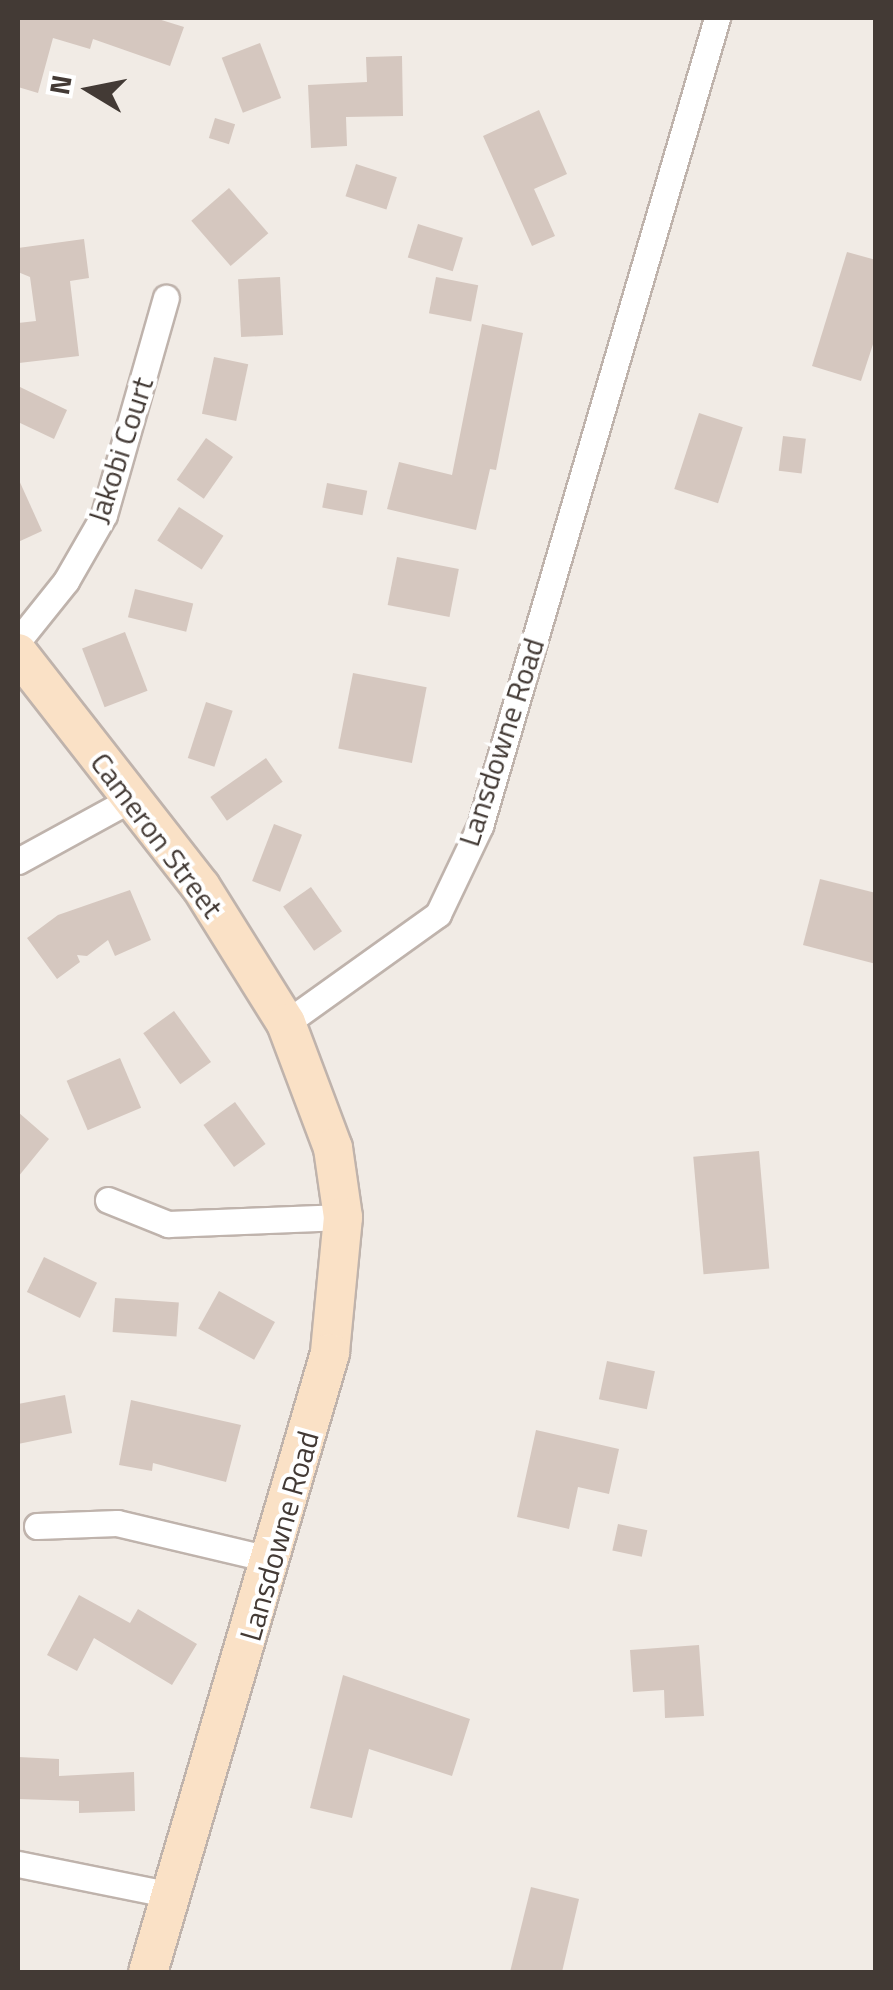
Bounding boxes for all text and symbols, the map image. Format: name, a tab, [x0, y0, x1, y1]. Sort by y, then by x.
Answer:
north arrow	[40, 40, 140, 140]
text: N	[37, 71, 83, 98]
street label: Jakobi Court	[80, 373, 160, 527]
street label: Lansdowne Road	[450, 633, 552, 851]
street label: Cameron Street	[83, 745, 231, 925]
street label: Lansdowne Road	[232, 1427, 326, 1645]

